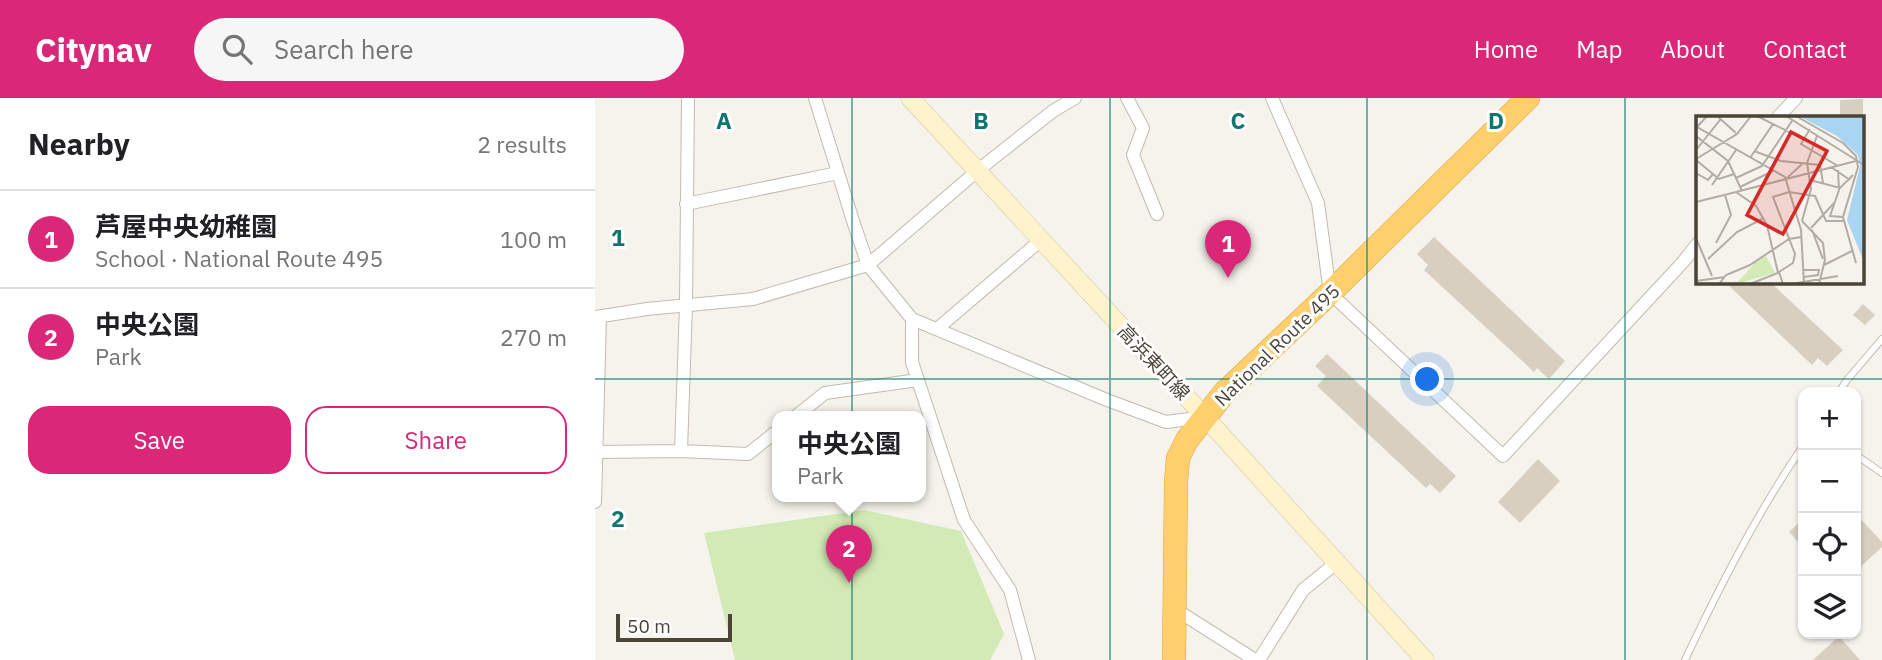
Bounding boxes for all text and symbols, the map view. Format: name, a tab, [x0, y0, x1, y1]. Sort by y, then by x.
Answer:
search box	[194, 18, 684, 81]
text: Citynav	[35, 28, 152, 71]
icon: search	[218, 30, 256, 68]
text: Search here	[274, 32, 413, 66]
text: Home	[1474, 33, 1538, 65]
text: Map	[1576, 33, 1622, 65]
text: About	[1660, 33, 1725, 65]
text: Contact	[1763, 33, 1847, 65]
text: A	[716, 105, 732, 135]
text: B	[973, 105, 989, 135]
text: C	[1231, 105, 1246, 135]
text: D	[1488, 105, 1504, 135]
inset map	[1696, 116, 1864, 284]
text: Nearby	[28, 124, 130, 163]
text: 2 results	[477, 129, 567, 159]
text: 芦屋中央幼稚園	[95, 209, 277, 243]
pin: 1	[1205, 220, 1251, 278]
text: 1	[611, 222, 625, 252]
text: 1	[44, 224, 58, 254]
text: 100 m	[500, 224, 567, 254]
text: School · National Route 495	[95, 243, 383, 273]
street label: National Route 495	[1209, 279, 1345, 411]
text: 中央公園	[95, 307, 199, 341]
street label: 高浜東町線	[1113, 319, 1195, 405]
text: 2	[44, 322, 58, 352]
text: 270 m	[500, 322, 567, 352]
text: Park	[95, 341, 142, 371]
your location	[1410, 362, 1444, 396]
map controls	[1798, 387, 1861, 639]
button: +	[1798, 387, 1861, 450]
button: Save	[28, 406, 291, 474]
button: Share	[305, 406, 567, 474]
popup	[772, 411, 926, 502]
text: 中央公園	[797, 426, 901, 460]
button: −	[1798, 450, 1861, 513]
text: Park	[797, 460, 844, 490]
text: 2	[611, 503, 625, 533]
button: locate	[1798, 513, 1861, 576]
pin: 2	[826, 525, 872, 583]
button: layers	[1798, 576, 1861, 639]
scale bar	[616, 611, 731, 643]
text: 50 m	[627, 614, 671, 638]

